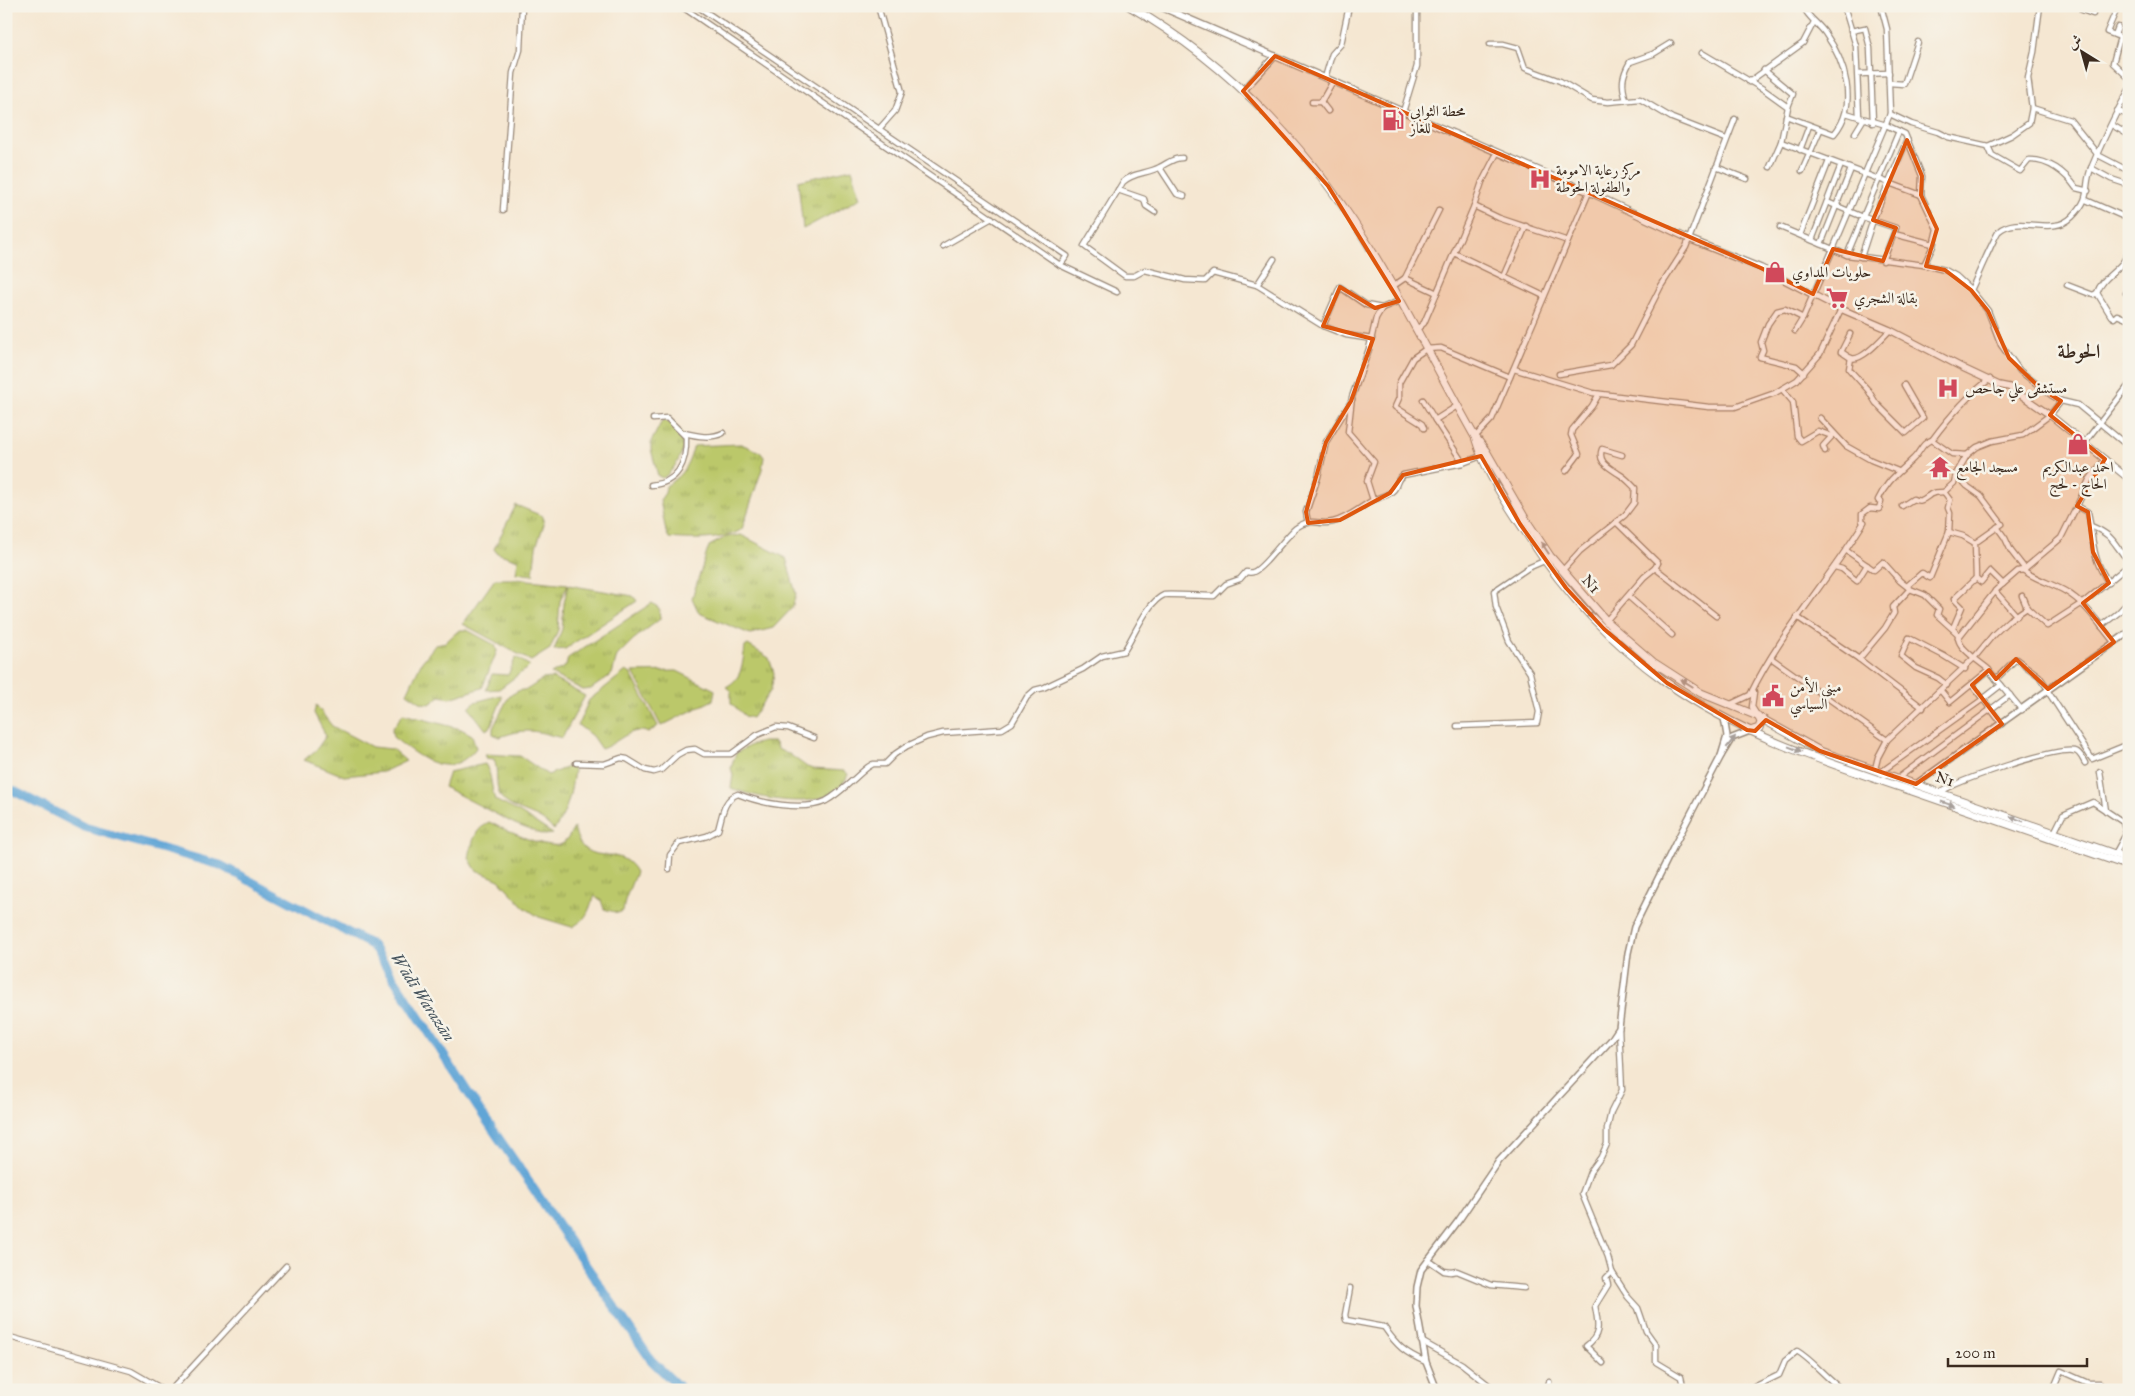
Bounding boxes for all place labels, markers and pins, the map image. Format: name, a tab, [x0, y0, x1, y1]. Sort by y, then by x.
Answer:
place label: محطة الثوابي للغاز	[1408, 102, 1465, 137]
fuel station icon: محطة الثوابي للغاز	[1380, 107, 1406, 133]
place label: مركز رعاية الامومة والطفولة الحوطة	[1556, 161, 1641, 196]
hospital icon: مركز رعاية الامومة والطفولة الحوطة	[1527, 166, 1553, 192]
shop icon: حلويات المداوي	[1762, 259, 1788, 285]
place label: حلويات المداوي	[1792, 263, 1871, 284]
supermarket icon: بقالة الشجري	[1824, 285, 1850, 311]
place label: بقالة الشجري	[1854, 289, 1918, 310]
hospital icon: مستشفى علي جاحص	[1935, 375, 1961, 401]
place label: مستشفى علي جاحص	[1965, 379, 2067, 402]
shop icon: احمد عبدالكريم الحاج - لحج	[2065, 431, 2091, 457]
temple icon: مسجد الجامع	[1927, 454, 1953, 480]
place label: مسجد الجامع	[1956, 458, 2018, 481]
place label: احمد عبدالكريم الحاج - لحج	[2042, 458, 2114, 498]
place label: مبنى الأمن السياسي	[1790, 676, 1842, 718]
public building icon: مبنى الأمن السياسي	[1760, 683, 1786, 709]

